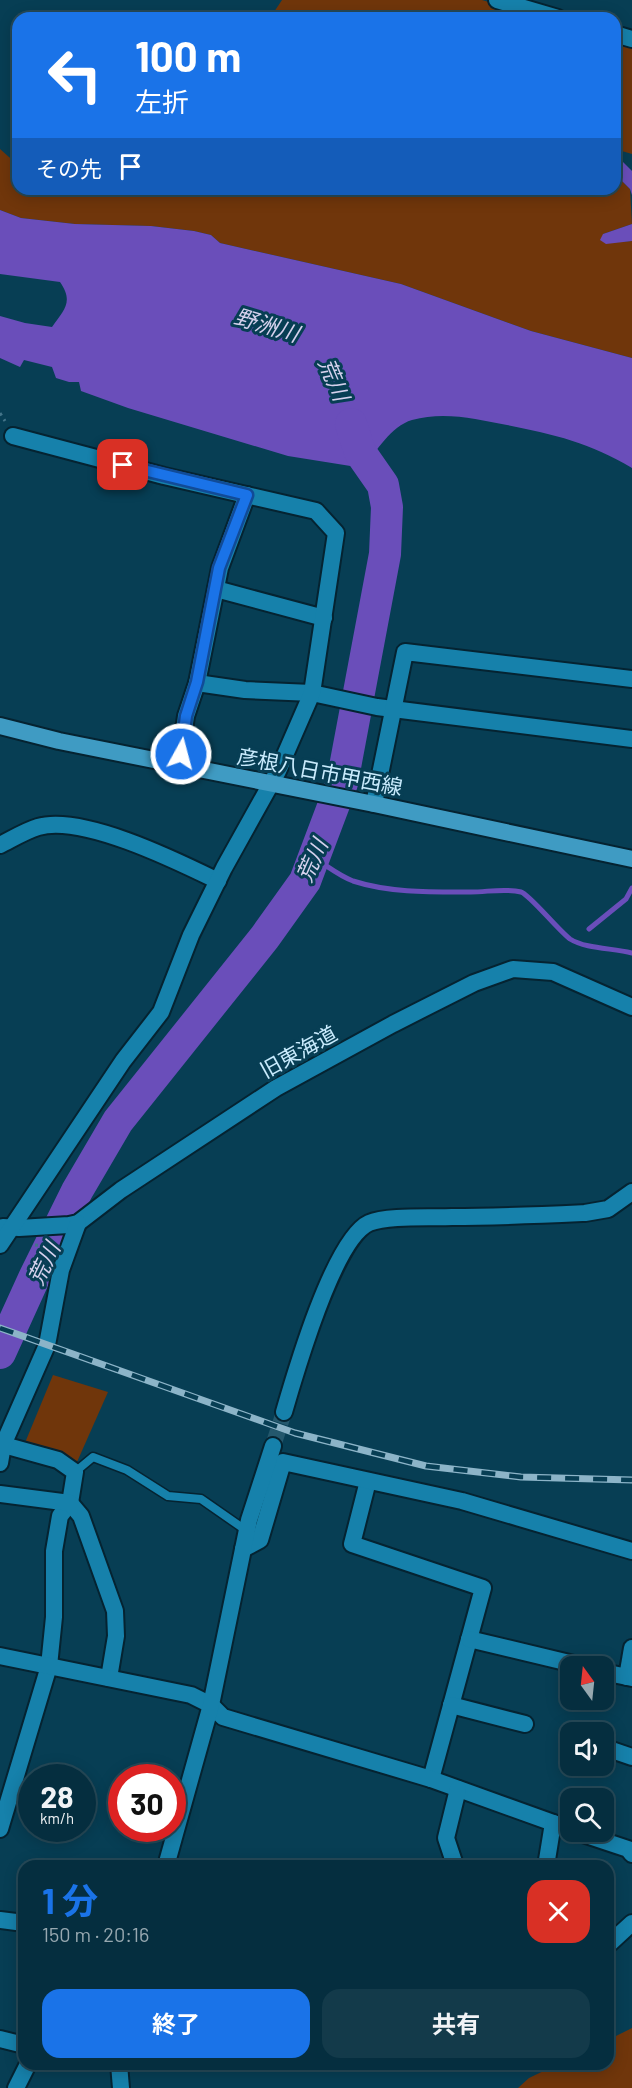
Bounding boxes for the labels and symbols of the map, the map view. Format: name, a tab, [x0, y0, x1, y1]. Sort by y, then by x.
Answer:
water label: 野洲川	[232, 302, 304, 347]
water label: 荒川	[314, 354, 356, 406]
pin	[97, 439, 148, 490]
position arrow	[149, 722, 213, 786]
street label: 彦根八日市甲西線	[235, 743, 405, 799]
water label: 荒川	[290, 833, 333, 885]
street label: 旧東海道	[255, 1020, 341, 1082]
water label: 荒川	[22, 1236, 65, 1288]
north arrow	[560, 1656, 614, 1710]
speed limit sign: 30	[108, 1764, 186, 1842]

